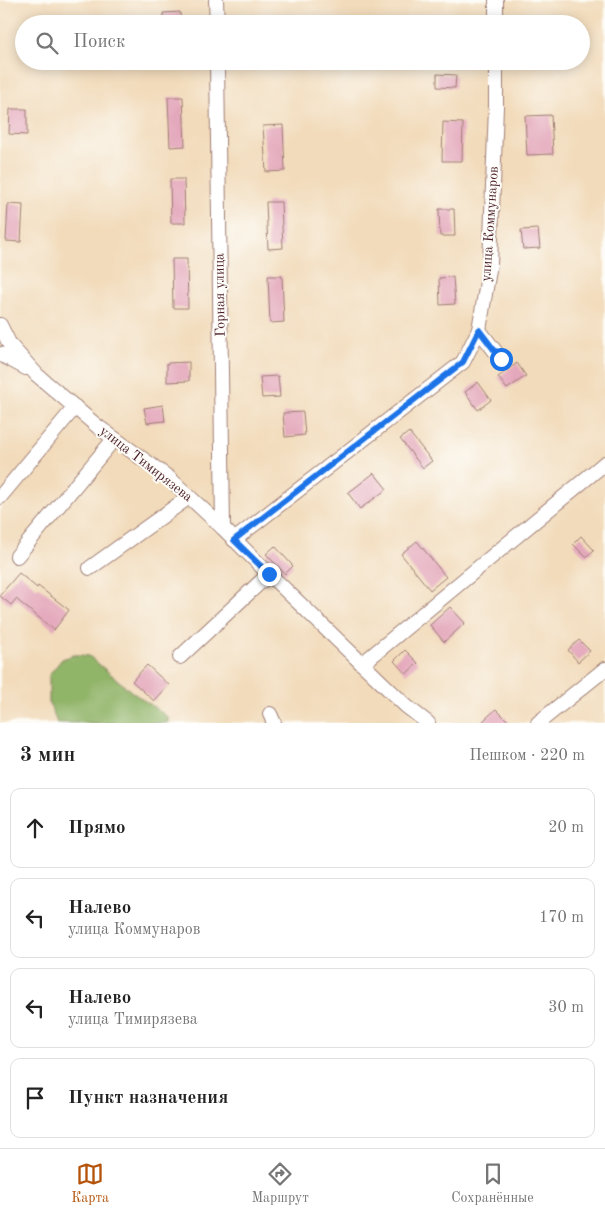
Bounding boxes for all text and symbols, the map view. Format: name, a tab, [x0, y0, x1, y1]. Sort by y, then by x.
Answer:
search box	[15, 15, 590, 70]
icon: search	[33, 29, 61, 57]
text: Поиск	[73, 33, 125, 52]
street label: улица Коммунаров	[479, 165, 501, 282]
street label: Горная улица	[212, 253, 228, 337]
route start	[490, 348, 513, 371]
street label: улица Тимирязева	[97, 424, 195, 505]
route end	[258, 563, 281, 586]
text: 3 мин	[20, 745, 75, 766]
text: Пешком · 220 m	[469, 748, 585, 764]
icon: ahead	[21, 814, 49, 842]
text: Прямо	[68, 819, 126, 838]
text: 20 m	[548, 820, 584, 836]
text: Налево	[68, 899, 131, 918]
icon: left	[21, 904, 49, 932]
text: 170 m	[539, 910, 584, 926]
text: улица Коммунаров	[68, 922, 200, 938]
text: Налево	[68, 989, 131, 1008]
icon: left	[21, 994, 49, 1022]
text: 30 m	[548, 1000, 584, 1016]
text: улица Тимирязева	[68, 1012, 198, 1028]
icon: arrive	[21, 1084, 49, 1112]
text: Пункт назначения	[68, 1089, 228, 1108]
tab: Карта	[71, 1160, 109, 1207]
tab: Маршрут	[251, 1160, 309, 1207]
tab: Сохранённые	[451, 1160, 534, 1207]

